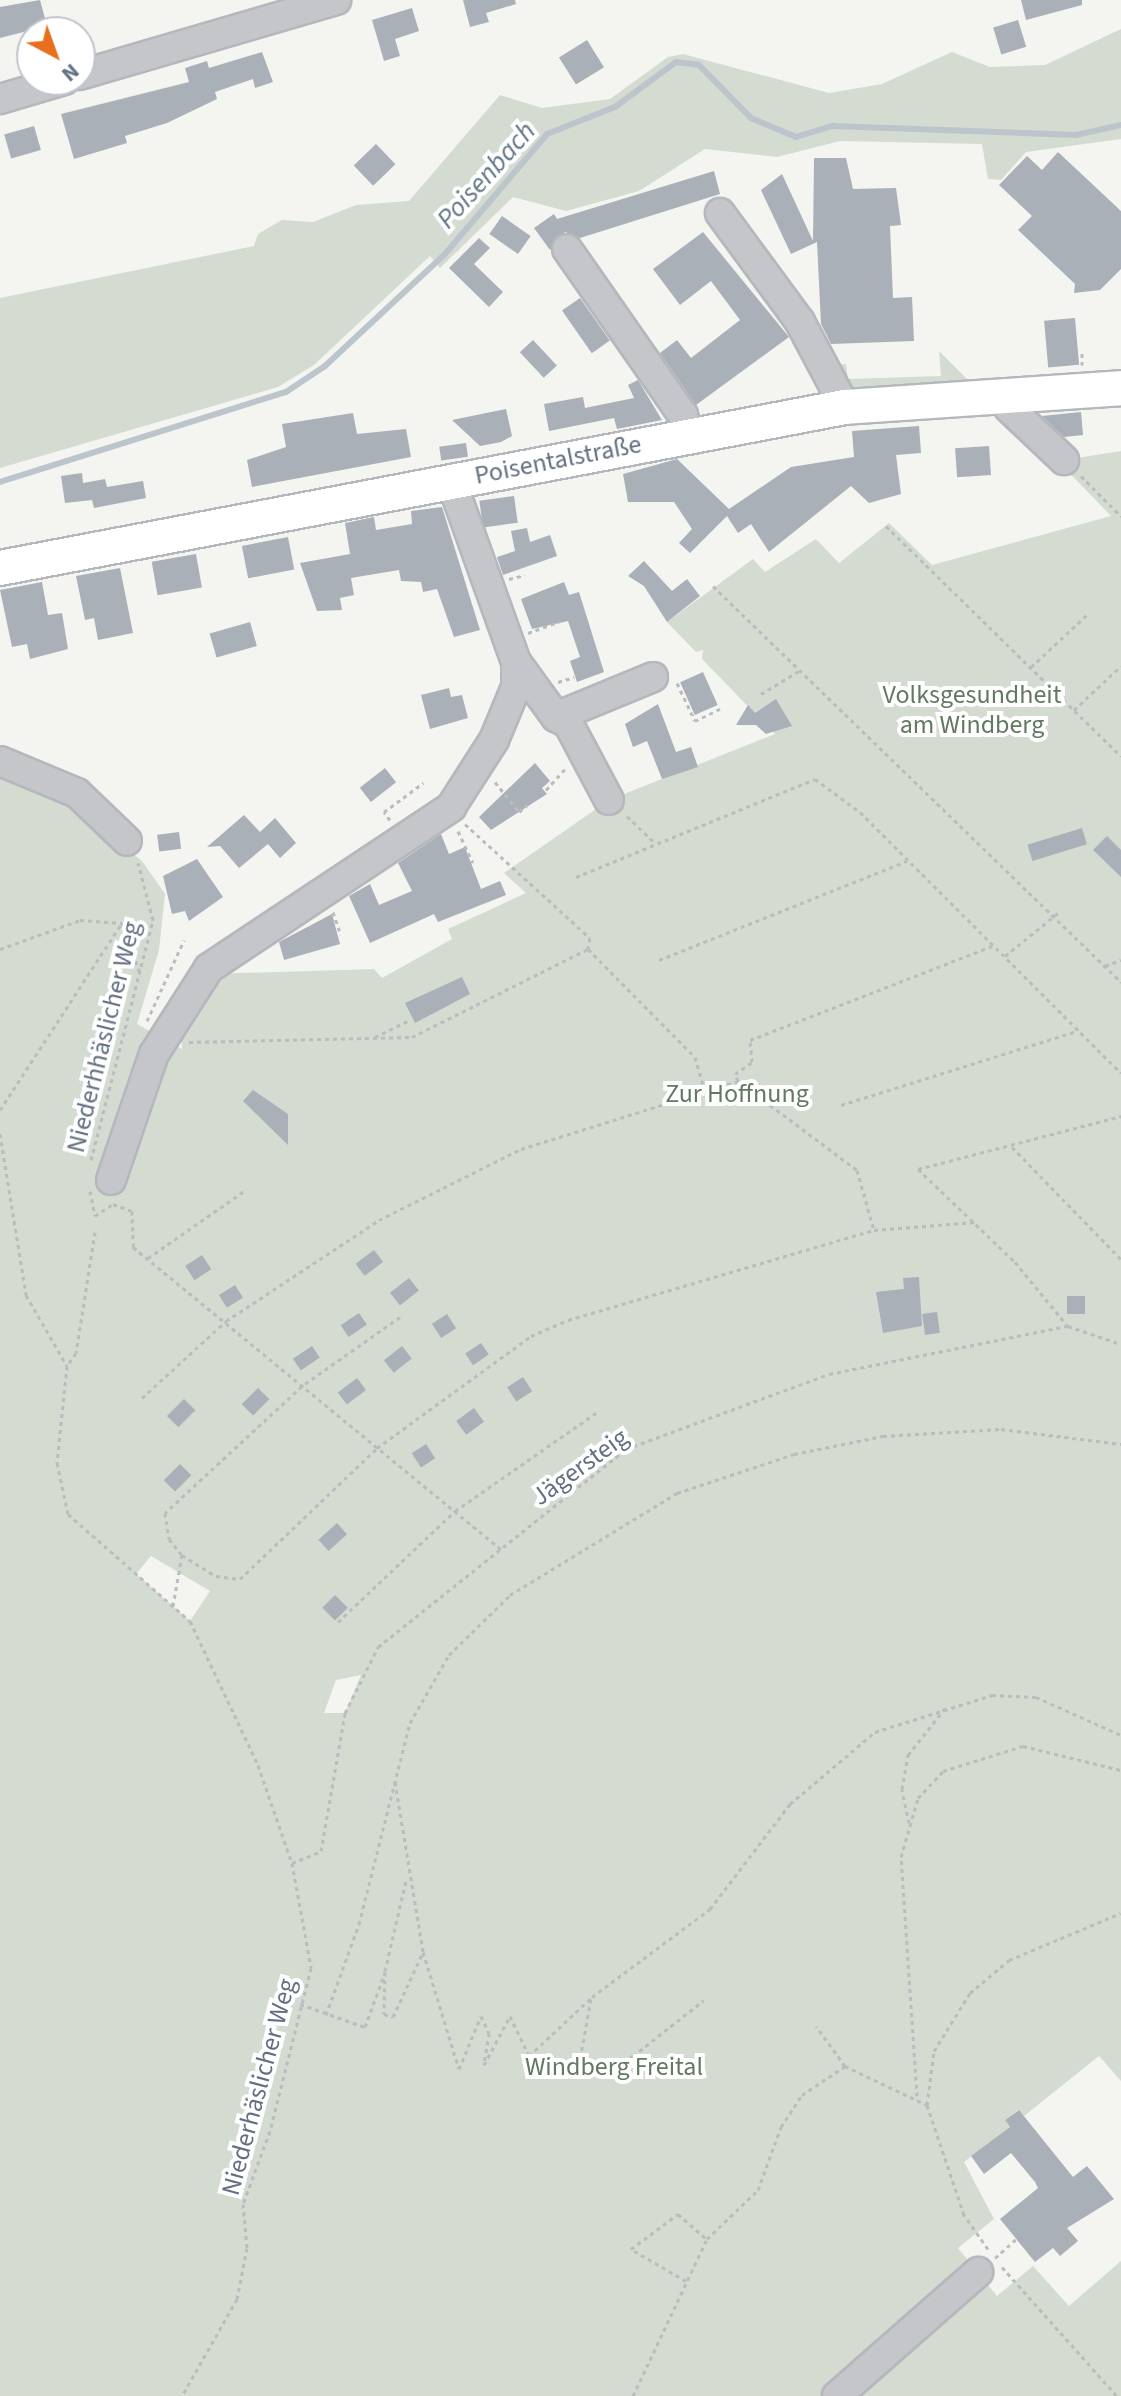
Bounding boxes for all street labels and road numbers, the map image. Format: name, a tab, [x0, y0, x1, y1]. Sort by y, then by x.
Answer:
street label: Poisentalstraße	[472, 429, 644, 491]
street label: Niederhhäslicher Weg	[60, 918, 148, 1156]
street label: Jägersteig	[526, 1422, 634, 1512]
street label: Niederhäslicher Weg	[215, 1975, 303, 2199]

